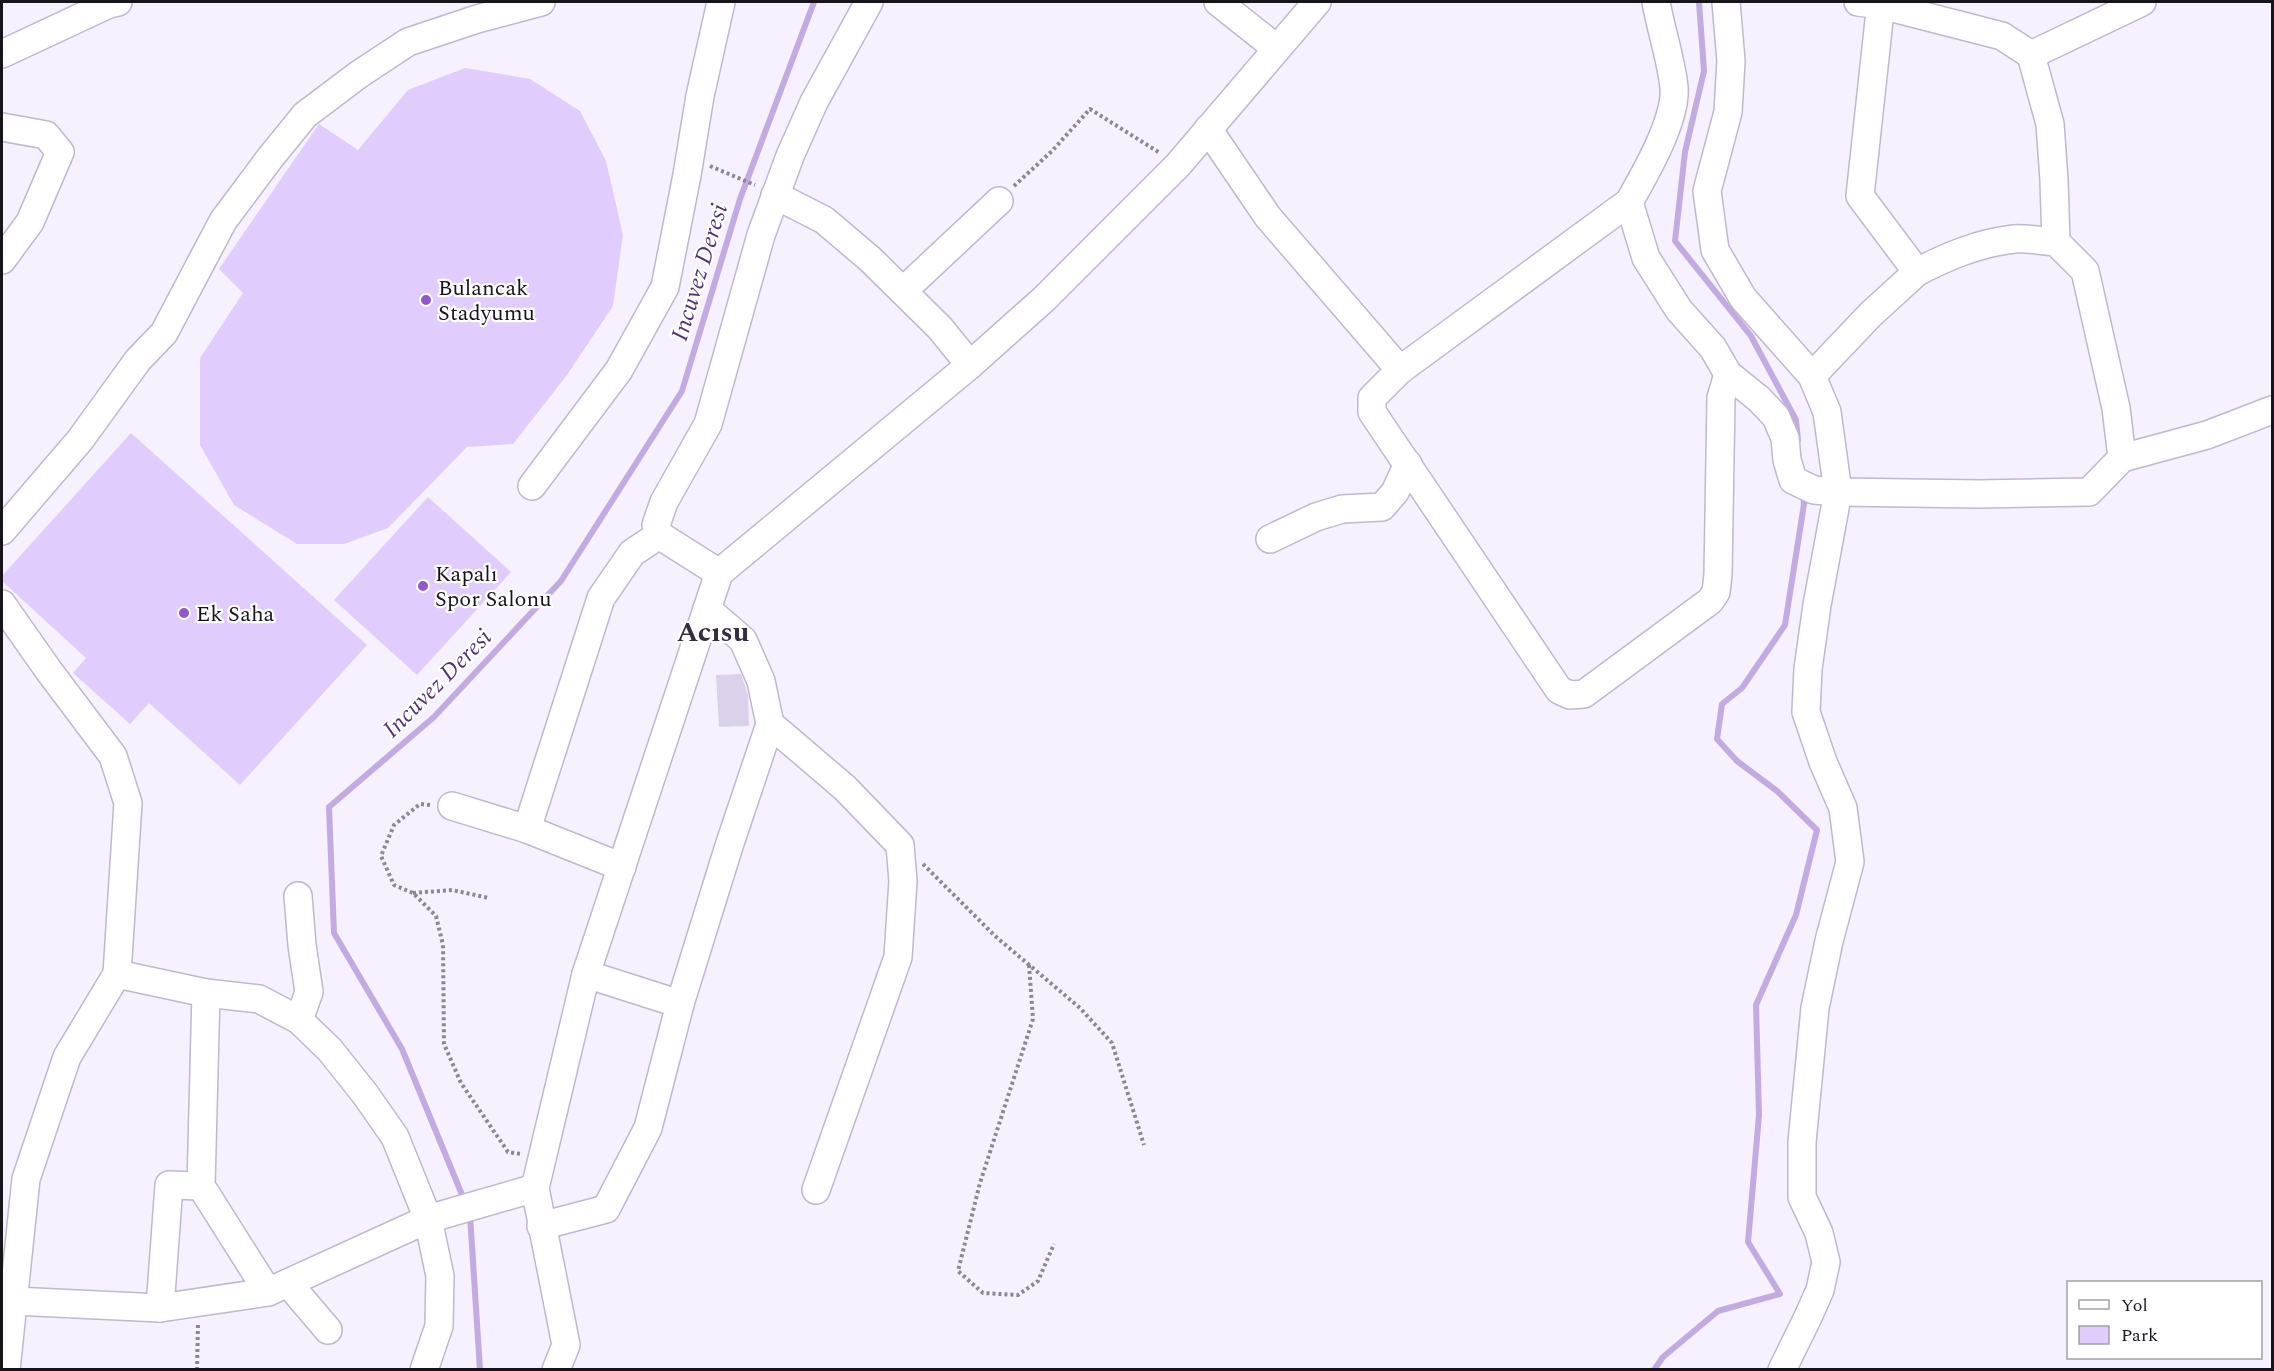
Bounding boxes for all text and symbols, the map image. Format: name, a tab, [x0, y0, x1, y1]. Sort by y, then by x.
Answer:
water label: Incuvez Deresi	[662, 199, 738, 345]
place label: Bulancak Stadyumu	[438, 272, 535, 330]
marker: Bulancak Stadyumu	[419, 293, 433, 307]
place label: Kapalı Spor Salonu	[435, 558, 552, 616]
marker: Kapalı Spor Salonu	[416, 579, 430, 593]
place label: Ek Saha	[196, 598, 275, 631]
marker: Ek Saha	[177, 606, 191, 620]
district label: Acısu	[677, 611, 750, 654]
water label: Incuvez Deresi	[375, 621, 501, 747]
legend	[2067, 1281, 2262, 1359]
text: Yol	[2121, 1292, 2148, 1319]
text: Park	[2121, 1322, 2158, 1349]

